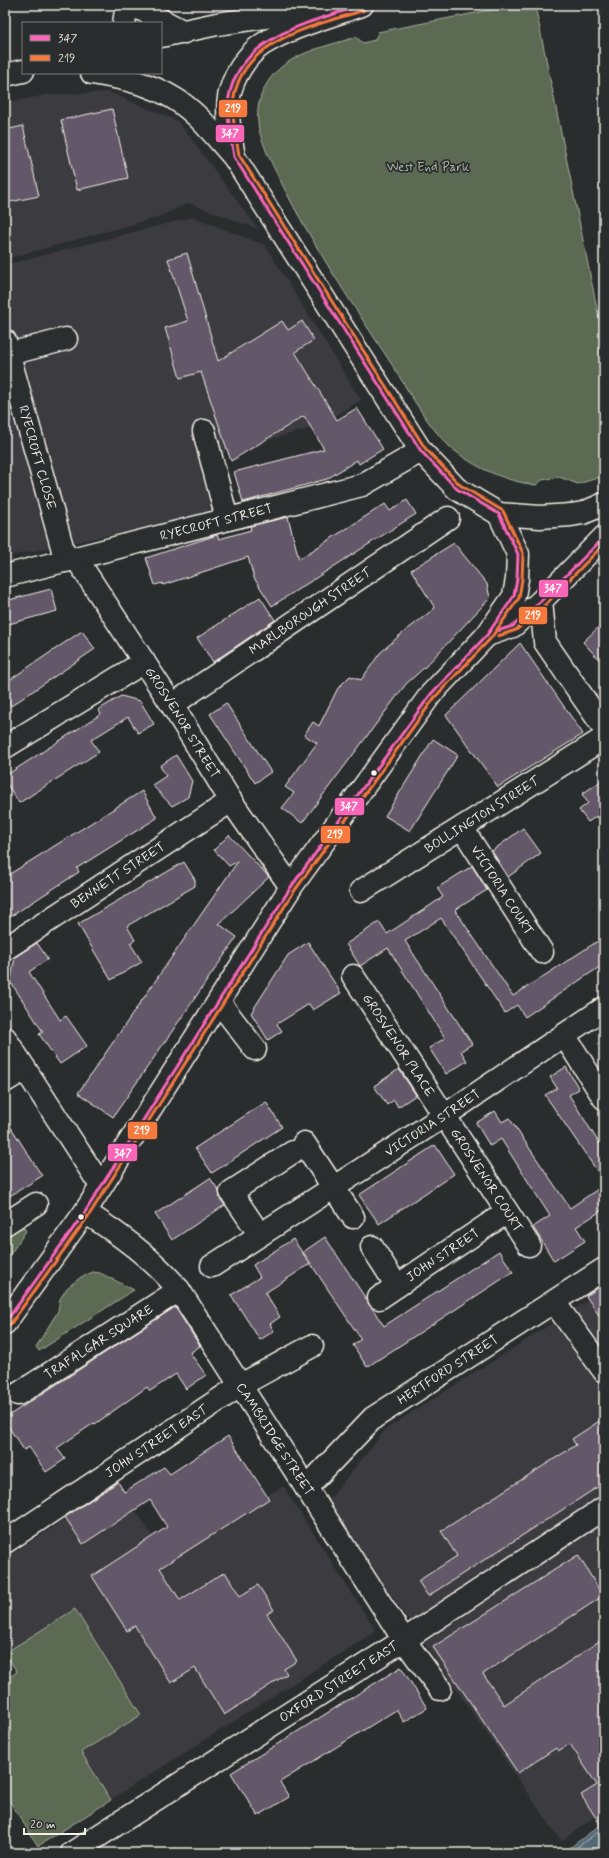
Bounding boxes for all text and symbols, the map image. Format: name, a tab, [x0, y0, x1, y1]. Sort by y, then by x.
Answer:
legend	[22, 22, 162, 74]
text: 347	[58, 31, 78, 47]
text: 219	[58, 51, 75, 67]
line badge: 219	[218, 99, 248, 118]
text: 219	[225, 102, 241, 116]
line badge: 347	[215, 124, 245, 143]
text: 347	[221, 127, 240, 141]
park label: West End Park	[387, 159, 470, 176]
street label: RYECROFT CLOSE	[15, 403, 60, 512]
street label: RYECROFT STREET	[158, 500, 275, 545]
street label: MARLBOROUGH STREET	[246, 563, 376, 659]
line badge: 347	[538, 579, 569, 598]
text: 347	[544, 582, 563, 596]
line badge: 219	[518, 606, 548, 625]
text: 219	[525, 609, 541, 623]
street label: GROSVENOR STREET	[141, 664, 224, 782]
unlabelled marker	[369, 768, 379, 778]
street label: BOLLINGTON STREET	[421, 772, 544, 857]
line badge: 347	[334, 797, 365, 816]
text: 347	[340, 800, 359, 814]
line badge: 219	[320, 825, 351, 844]
text: 219	[327, 828, 343, 842]
street label: BENNETT STREET	[67, 838, 168, 912]
street label: VICTORIA COURT	[467, 842, 537, 938]
street label: GROSVENOR PLACE	[359, 991, 438, 1100]
street label: VICTORIA STREET	[382, 1085, 484, 1160]
line badge: 219	[127, 1121, 158, 1140]
text: 219	[134, 1124, 150, 1138]
street label: GROSVENOR COURT	[446, 1125, 527, 1235]
line badge: 347	[107, 1143, 138, 1162]
text: 347	[114, 1147, 133, 1161]
unlabelled marker	[76, 1212, 86, 1222]
street label: JOHN STREET	[403, 1224, 483, 1286]
street label: TRAFALGAR SQUARE	[41, 1300, 157, 1383]
street label: HERTFORD STREET	[394, 1331, 502, 1408]
street label: CAMBRIDGE STREET	[232, 1379, 318, 1499]
street label: JOHN STREET EAST	[102, 1400, 212, 1481]
street label: OXFORD STREET EAST	[276, 1637, 402, 1726]
scale bar	[24, 1810, 85, 1836]
text: 20 m	[30, 1817, 56, 1833]

